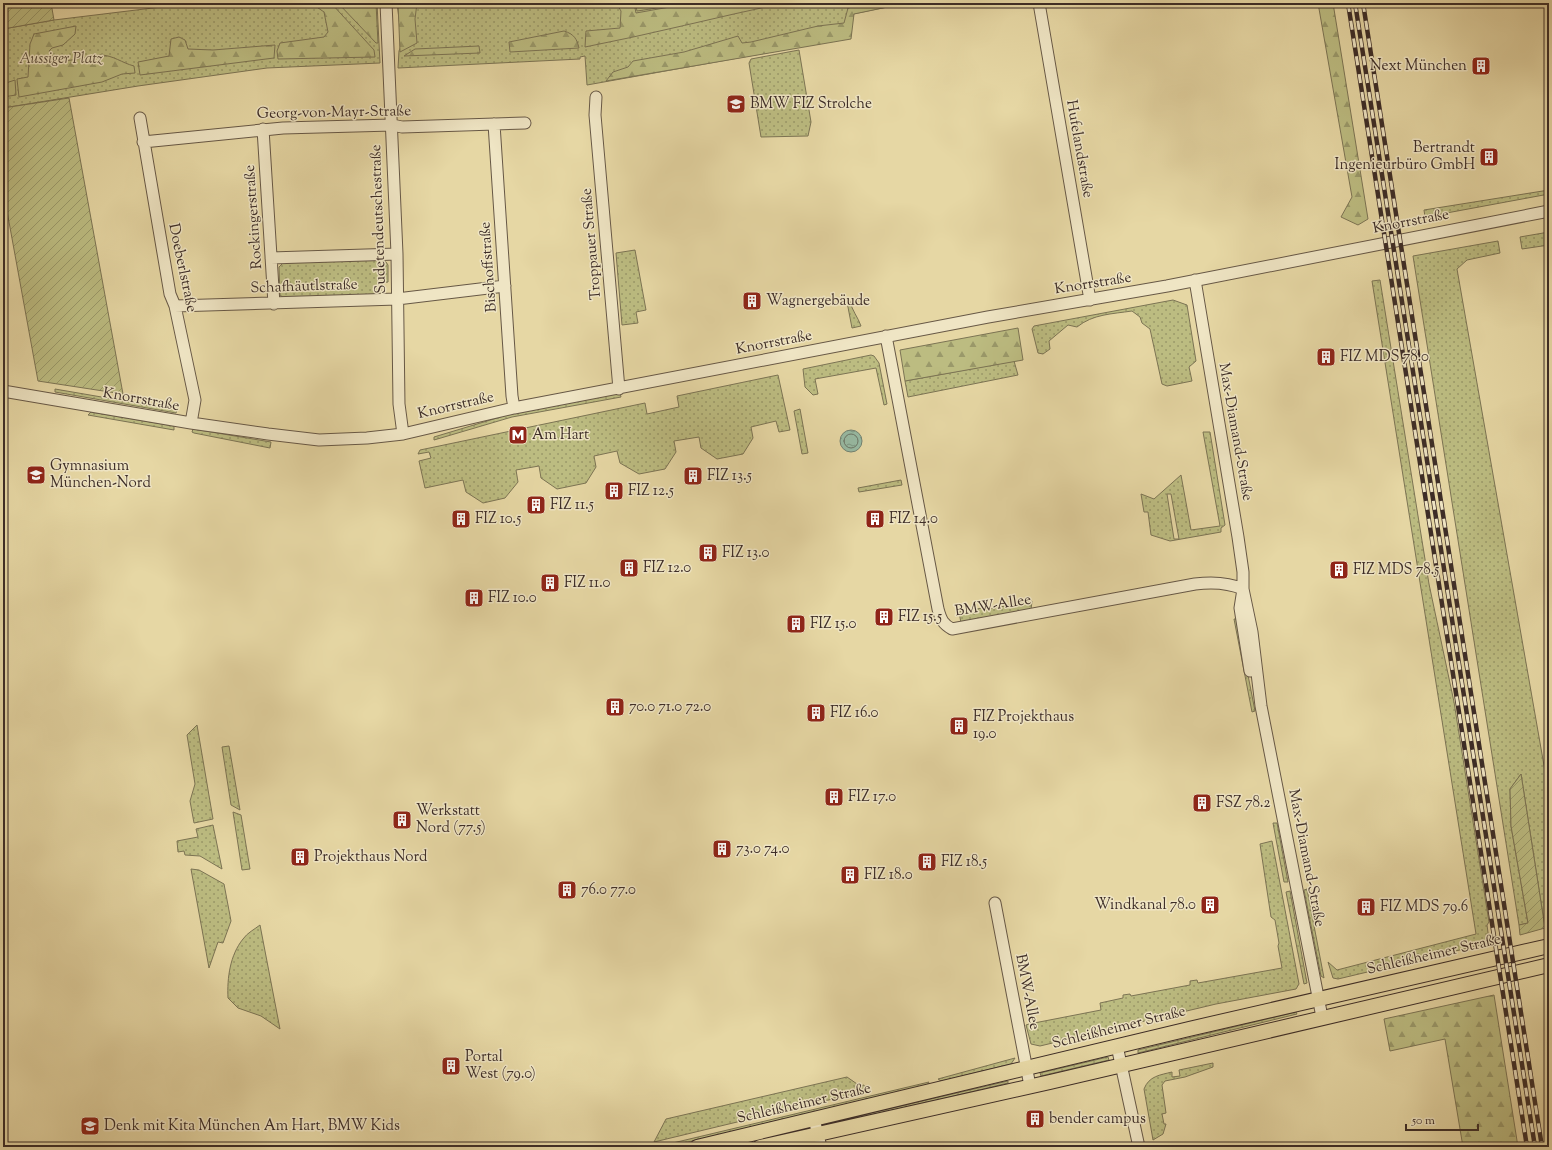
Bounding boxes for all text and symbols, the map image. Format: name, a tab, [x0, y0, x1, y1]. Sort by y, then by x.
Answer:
park label: Aussiger Platz	[19, 49, 103, 70]
building icon: Next München	[1470, 55, 1492, 77]
place label: Next München	[1370, 56, 1467, 77]
school or university icon: BMW FIZ Strolche	[725, 93, 747, 115]
place label: BMW FIZ Strolche	[750, 94, 872, 115]
street label: Hufelandstraße	[1060, 98, 1098, 200]
street label: Georg-von-Mayr-Straße	[257, 101, 411, 125]
place label: Bertrandt Ingenieurbüro GmbH	[1335, 138, 1475, 176]
street label: Sudetendeutschestraße	[366, 144, 392, 294]
building icon: Bertrandt Ingenieurbüro GmbH	[1478, 146, 1500, 168]
street label: Rockingerstraße	[240, 164, 268, 270]
street label: Troppauer Straße	[577, 187, 607, 301]
street label: Knorrstraße	[1371, 204, 1451, 240]
street label: Bischoffstraße	[475, 221, 503, 313]
street label: Doeberlstraße	[162, 222, 202, 314]
street label: Knorrstraße	[1053, 268, 1133, 300]
street label: Schafhäutlstraße	[250, 275, 358, 299]
building icon: Wagnergebäude	[741, 290, 763, 312]
place label: Wagnergebäude	[766, 291, 870, 312]
street label: Knorrstraße	[734, 325, 814, 361]
building icon: FIZ MDS 78.0	[1315, 346, 1337, 368]
place label: FIZ MDS 78.0	[1340, 347, 1429, 368]
street label: Max-Diamand-Straße	[1213, 361, 1257, 503]
street label: Knorrstraße	[101, 383, 181, 417]
street label: Knorrstraße	[416, 387, 496, 425]
metro station icon: Am Hart	[507, 424, 529, 446]
place label: Am Hart	[532, 425, 589, 446]
place label: Gymnasium München-Nord	[50, 456, 151, 494]
school or university icon: Gymnasium München-Nord	[25, 464, 47, 486]
building icon: FIZ 13.5	[682, 465, 704, 487]
place label: FIZ 13.5	[707, 466, 752, 487]
building icon: FIZ 12.5	[603, 480, 625, 502]
place label: FIZ 12.5	[628, 481, 674, 502]
building icon: FIZ 11.5	[525, 494, 547, 516]
place label: FIZ 11.5	[550, 495, 594, 516]
building icon: FIZ 10.5	[450, 508, 472, 530]
building icon: FIZ 14.0	[864, 508, 886, 530]
place label: FIZ 10.5	[475, 509, 521, 530]
place label: FIZ 14.0	[889, 509, 938, 530]
building icon: FIZ 13.0	[697, 542, 719, 564]
place label: FIZ 13.0	[722, 543, 769, 564]
building icon: FIZ 12.0	[618, 557, 640, 579]
place label: FIZ 12.0	[643, 558, 691, 579]
building icon: FIZ MDS 78.5	[1328, 559, 1350, 581]
place label: FIZ MDS 78.5	[1353, 560, 1439, 581]
building icon: FIZ 11.0	[539, 572, 561, 594]
place label: FIZ 11.0	[564, 573, 610, 594]
building icon: FIZ 10.0	[463, 587, 485, 609]
place label: FIZ 10.0	[488, 588, 537, 609]
street label: BMW-Allee	[953, 590, 1033, 622]
building icon: FIZ 15.5	[873, 606, 895, 628]
place label: FIZ 15.5	[898, 607, 942, 628]
building icon: FIZ 15.0	[785, 613, 807, 635]
place label: FIZ 15.0	[810, 614, 856, 635]
building icon: 70.0 71.0 72.0	[604, 696, 626, 718]
place label: 70.0 71.0 72.0	[629, 697, 711, 718]
building icon: FIZ 16.0	[805, 702, 827, 724]
place label: FIZ 16.0	[830, 703, 879, 724]
place label: FIZ Projekthaus 19.0	[973, 707, 1074, 745]
building icon: FIZ Projekthaus 19.0	[948, 715, 970, 737]
building icon: FIZ 17.0	[823, 786, 845, 808]
place label: FIZ 17.0	[848, 787, 896, 808]
street label: Max-Diamand-Straße	[1282, 787, 1330, 929]
building icon: FSZ 78.2	[1191, 792, 1213, 814]
place label: FSZ 78.2	[1216, 793, 1271, 814]
place label: Werkstatt Nord (77.5)	[416, 801, 486, 839]
building icon: Werkstatt Nord (77.5)	[391, 809, 413, 831]
building icon: 73.0 74.0	[711, 838, 733, 860]
place label: 73.0 74.0	[736, 839, 790, 860]
building icon: Projekthaus Nord	[289, 846, 311, 868]
place label: Projekthaus Nord	[314, 847, 428, 868]
building icon: FIZ 18.5	[916, 851, 938, 873]
place label: FIZ 18.5	[941, 852, 987, 873]
building icon: FIZ 18.0	[839, 864, 861, 886]
place label: FIZ 18.0	[864, 865, 913, 886]
building icon: 76.0 77.0	[556, 879, 578, 901]
place label: 76.0 77.0	[581, 880, 636, 901]
building icon: Windkanal 78.0	[1199, 894, 1221, 916]
place label: Windkanal 78.0	[1094, 895, 1196, 916]
building icon: FIZ MDS 79.6	[1355, 896, 1377, 918]
place label: FIZ MDS 79.6	[1380, 897, 1468, 918]
street label: Schleißheimer Straße	[1365, 929, 1503, 981]
street label: BMW-Allee	[1009, 952, 1045, 1032]
street label: Schleißheimer Straße	[1050, 1001, 1188, 1055]
place label: Portal West (79.0)	[465, 1047, 536, 1085]
building icon: Portal West (79.0)	[440, 1055, 462, 1077]
street label: Schleißheimer Straße	[735, 1078, 873, 1130]
scale bar	[1406, 1106, 1478, 1132]
building icon: bender campus	[1024, 1108, 1046, 1130]
place label: bender campus	[1049, 1109, 1146, 1130]
text: 50 m	[1411, 1112, 1435, 1130]
school or university icon: Denk mit Kita München Am Hart, BMW Kids	[79, 1115, 101, 1137]
place label: Denk mit Kita München Am Hart, BMW Kids	[104, 1116, 400, 1137]

